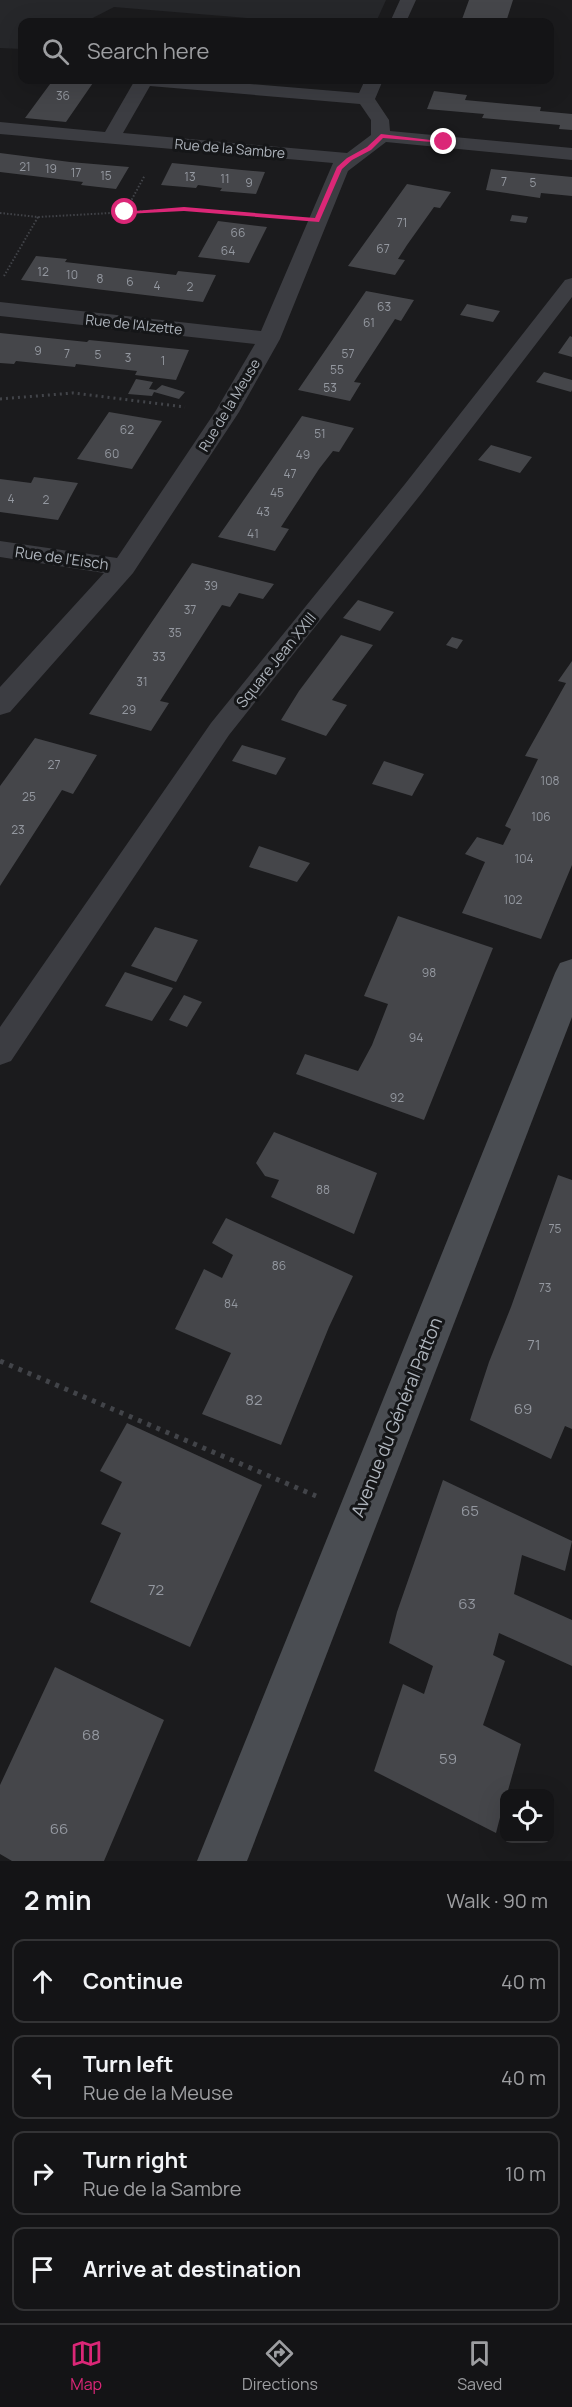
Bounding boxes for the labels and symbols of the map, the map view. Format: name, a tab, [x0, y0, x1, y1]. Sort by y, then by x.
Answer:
house number: 36	[56, 87, 70, 104]
route end	[430, 128, 456, 154]
street label: Rue de la Sambre	[174, 134, 286, 162]
house number: 21	[19, 158, 31, 175]
house number: 19	[45, 160, 57, 177]
house number: 17	[71, 164, 81, 181]
house number: 15	[100, 167, 112, 184]
house number: 13	[184, 168, 196, 185]
house number: 11	[220, 170, 230, 187]
house number: 7	[501, 173, 507, 190]
house number: 9	[245, 174, 253, 191]
house number: 5	[530, 174, 537, 191]
route start	[111, 198, 137, 224]
house number: 71	[397, 214, 407, 231]
house number: 66	[231, 224, 245, 241]
house number: 67	[376, 240, 390, 257]
house number: 64	[221, 242, 235, 259]
house number: 12	[37, 263, 49, 280]
house number: 10	[66, 266, 78, 283]
house number: 8	[97, 270, 104, 287]
house number: 6	[126, 273, 134, 290]
house number: 4	[153, 277, 161, 294]
house number: 2	[187, 278, 194, 295]
house number: 63	[377, 298, 391, 315]
street label: Rue de l'Alzette	[85, 309, 183, 339]
house number: 61	[363, 314, 375, 331]
house number: 9	[34, 342, 42, 359]
house number: 7	[64, 345, 70, 362]
house number: 57	[342, 345, 354, 362]
house number: 5	[95, 346, 102, 363]
house number: 3	[125, 349, 131, 366]
house number: 1	[161, 352, 165, 369]
street label: Rue de la Meuse	[194, 355, 264, 455]
house number: 55	[330, 361, 344, 378]
house number: 53	[323, 379, 337, 396]
house number: 62	[120, 421, 134, 438]
house number: 51	[314, 425, 326, 442]
house number: 60	[105, 445, 119, 462]
house number: 49	[296, 446, 310, 463]
house number: 47	[283, 465, 297, 482]
house number: 45	[270, 484, 284, 501]
house number: 4	[7, 490, 15, 507]
house number: 2	[43, 491, 50, 508]
house number: 43	[256, 503, 270, 520]
house number: 41	[247, 525, 259, 542]
street label: Rue de l'Eisch	[14, 541, 110, 575]
house number: 39	[204, 577, 218, 594]
house number: 37	[184, 601, 196, 618]
street label: Square Jean XXIII	[231, 608, 321, 712]
house number: 35	[168, 624, 182, 641]
house number: 33	[152, 648, 166, 665]
house number: 31	[136, 673, 148, 690]
house number: 29	[122, 701, 136, 718]
house number: 27	[48, 756, 60, 773]
house number: 108	[541, 772, 560, 789]
house number: 25	[22, 788, 36, 805]
house number: 106	[531, 808, 551, 825]
house number: 23	[11, 821, 25, 838]
house number: 104	[514, 850, 534, 867]
house number: 102	[504, 891, 523, 908]
house number: 98	[422, 964, 436, 981]
house number: 94	[409, 1029, 423, 1046]
house number: 92	[390, 1089, 404, 1106]
house number: 88	[316, 1181, 330, 1198]
house number: 75	[549, 1220, 562, 1237]
house number: 86	[272, 1257, 286, 1274]
house number: 73	[539, 1279, 551, 1296]
house number: 84	[224, 1295, 238, 1312]
street label: Avenue du Général Patton	[345, 1314, 447, 1520]
house number: 71	[527, 1334, 541, 1355]
house number: 82	[245, 1389, 263, 1410]
house number: 69	[514, 1398, 532, 1419]
house number: 65	[461, 1500, 479, 1521]
house number: 72	[148, 1579, 164, 1600]
house number: 63	[458, 1593, 476, 1614]
house number: 68	[82, 1724, 100, 1745]
house number: 59	[439, 1748, 457, 1769]
house number: 66	[50, 1818, 68, 1839]

